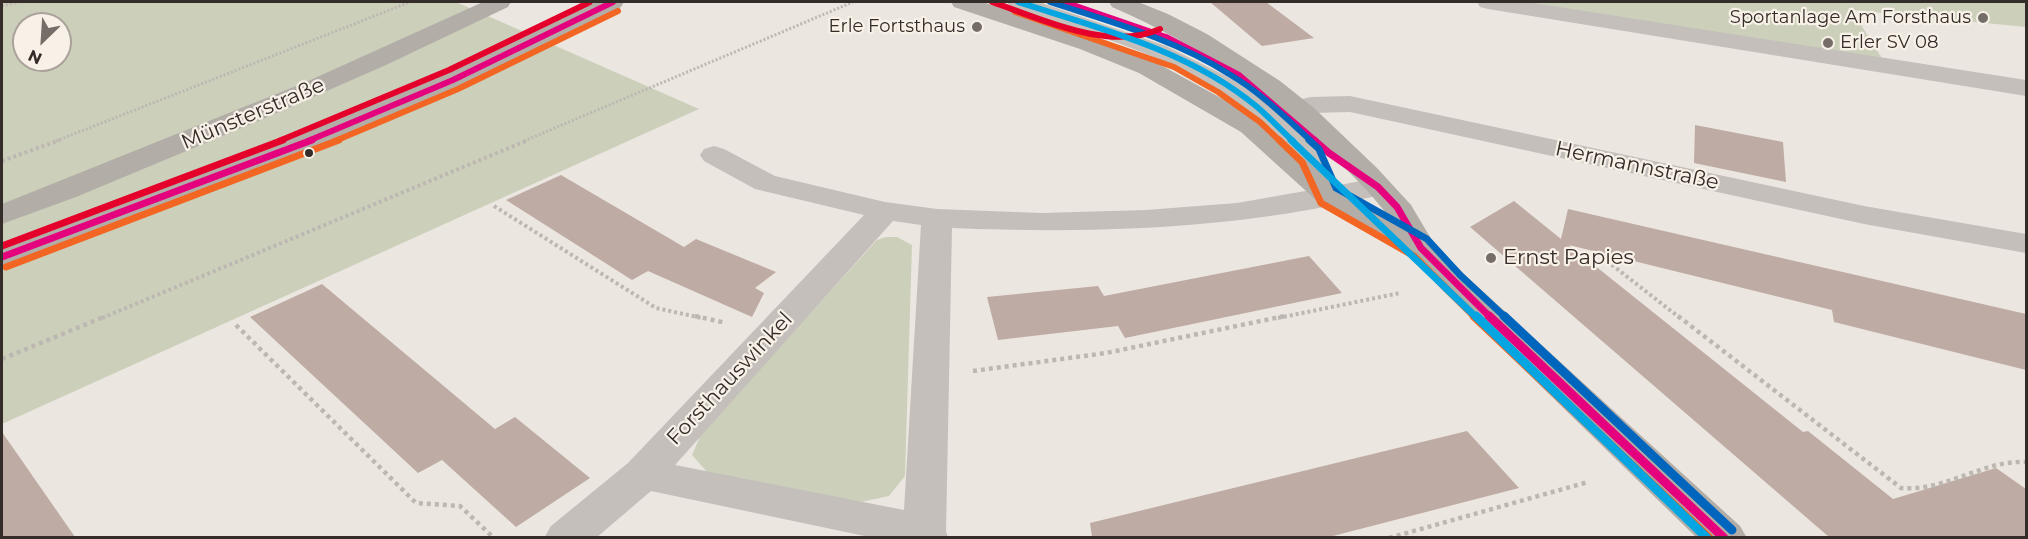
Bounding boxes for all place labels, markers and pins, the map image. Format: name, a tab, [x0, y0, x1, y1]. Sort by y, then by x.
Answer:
place label: Sportanlage Am Forsthaus	[1730, 7, 1971, 29]
marker: Sportanlage Am Forsthaus	[1976, 11, 1990, 25]
place label: Erle Fortsthaus	[829, 16, 965, 38]
marker: Erle Fortsthaus	[970, 20, 984, 34]
place label: Erler SV 08	[1840, 32, 1939, 54]
marker: Erler SV 08	[1821, 36, 1835, 50]
unlabelled marker	[303, 147, 315, 159]
place label: Ernst Papies	[1503, 245, 1634, 271]
marker: Ernst Papies	[1484, 251, 1498, 265]

